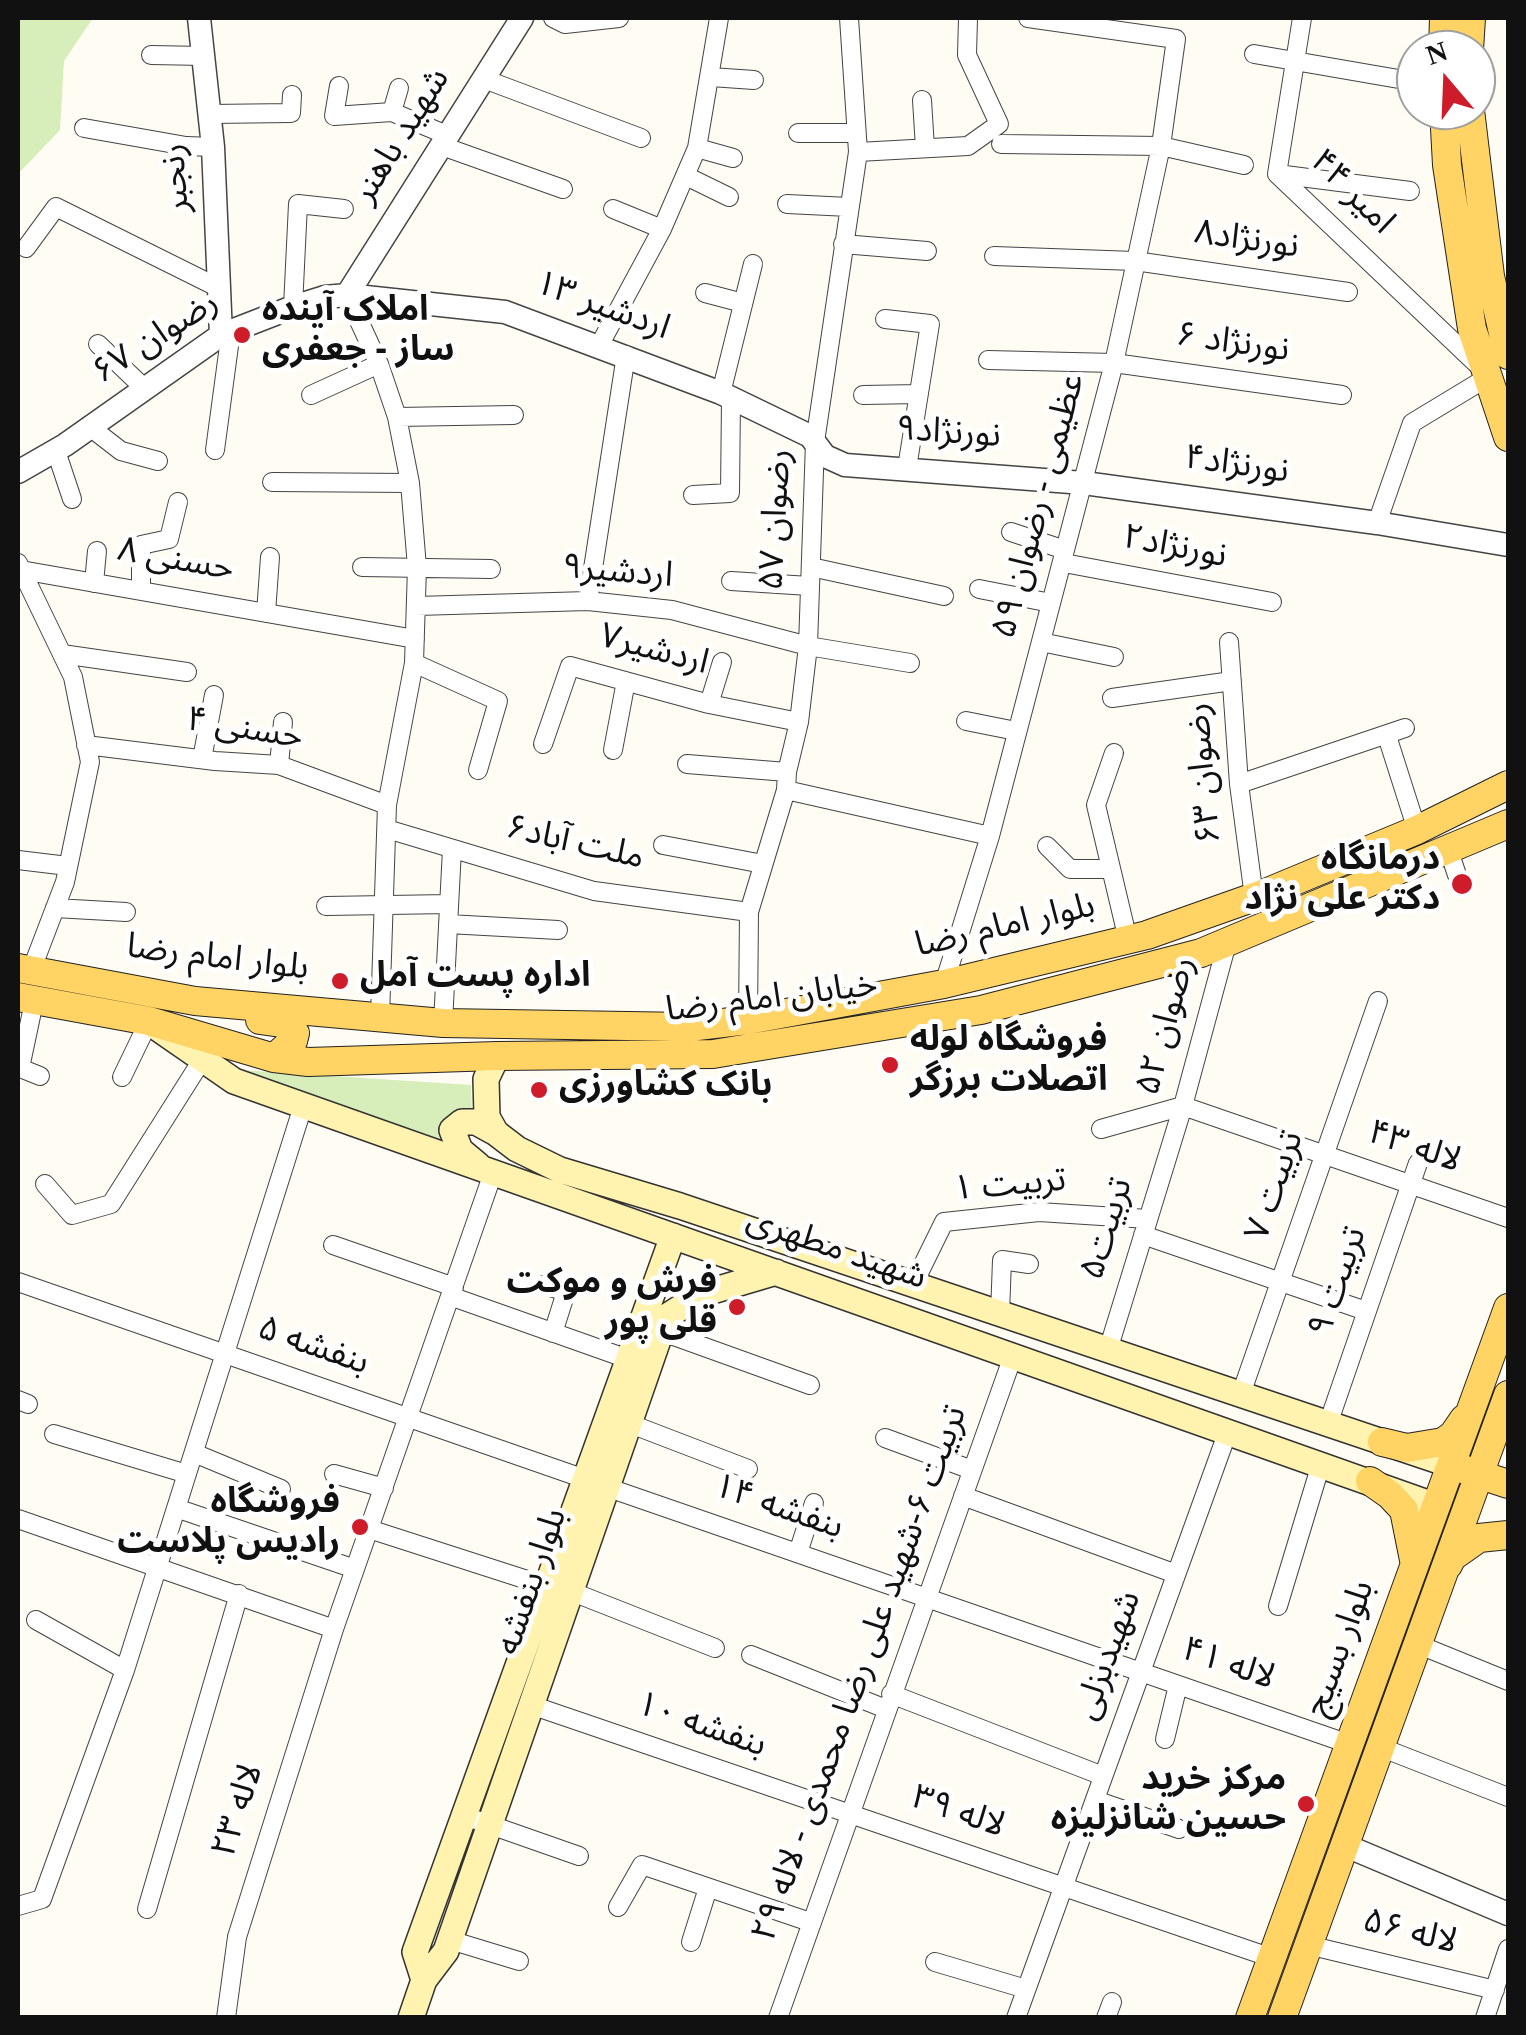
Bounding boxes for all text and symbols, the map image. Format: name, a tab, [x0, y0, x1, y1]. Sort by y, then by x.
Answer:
north arrow	[1396, 30, 1496, 130]
text: N	[1422, 35, 1451, 71]
street label: شهید باهنر	[347, 63, 463, 213]
street label: رنجبر	[157, 142, 203, 214]
street label: امیر ۴۴	[1298, 144, 1400, 246]
street label: نورنژاد۸	[1191, 216, 1301, 272]
street label: اردشیر ۱۳	[528, 266, 674, 354]
street label: رضوان ۶۷	[87, 285, 229, 397]
place label: املاک آینده ساز - جعفری	[262, 294, 454, 376]
street label: نورنژاد ۶	[1172, 318, 1292, 376]
marker: املاک آینده ساز - جعفری	[231, 324, 253, 346]
street label: عظیمی - رضوان ۵۹	[987, 370, 1099, 644]
street label: نورنژاد۹	[894, 412, 1002, 462]
street label: نورنژاد۴	[1181, 441, 1291, 497]
street label: رضوان ۵۷	[755, 448, 805, 592]
street label: نورنژاد۲	[1118, 520, 1230, 582]
street label: حسنی ۸	[114, 533, 236, 595]
street label: اردشیر۹	[560, 550, 674, 602]
street label: اردشیر۷	[594, 619, 712, 689]
street label: رضوان ۶۳	[1181, 701, 1235, 845]
street label: حسنی ۴	[183, 703, 305, 763]
street label: ملت آباد۶	[501, 811, 647, 883]
place label: درمانگاه دکتر علی نژاد	[1245, 843, 1440, 925]
marker: درمانگاه دکتر علی نژاد	[1449, 871, 1475, 897]
street label: بلوار امام رضا	[912, 889, 1100, 971]
street label: بلوار امام رضا	[124, 930, 310, 994]
street label: رضوان ۵۲	[1131, 953, 1209, 1101]
place label: اداره پست آمل	[360, 960, 591, 1002]
street label: خیابان امام رضا	[664, 968, 880, 1036]
marker: اداره پست آمل	[329, 970, 351, 992]
place label: فروشگاه لوله اتصلات برزگر	[910, 1024, 1107, 1106]
marker: فروشگاه لوله اتصلات برزگر	[879, 1054, 901, 1076]
place label: بانک کشاورزی	[559, 1069, 772, 1111]
marker: بانک کشاورزی	[528, 1079, 550, 1101]
street label: لاله ۴۳	[1361, 1116, 1465, 1186]
street label: تربیت ۷	[1241, 1127, 1317, 1247]
street label: تربیت ۱	[952, 1163, 1068, 1215]
street label: تربیت۵	[1076, 1174, 1146, 1286]
street label: شهید مطهری	[740, 1203, 930, 1303]
street label: تربیت ۹	[1304, 1223, 1380, 1343]
place label: فرش و موکت قلی پور	[506, 1266, 717, 1348]
marker: فرش و موکت قلی پور	[726, 1296, 748, 1318]
street label: بنفشه ۵	[251, 1311, 373, 1389]
street label: تربیت ۶-شهید علی رضا محمدی - لاله ۲۹	[747, 1401, 981, 1949]
street label: بنفشه ۱۴	[707, 1469, 847, 1553]
place label: فروشگاه رادیس پلاست	[117, 1486, 340, 1568]
street label: بلوار بنفشه	[491, 1504, 581, 1662]
marker: فروشگاه رادیس پلاست	[349, 1516, 371, 1538]
street label: بلوار بسیج	[1300, 1576, 1388, 1724]
street label: شهیدبزلی	[1069, 1587, 1155, 1727]
street label: لاله ۴۱	[1175, 1633, 1279, 1703]
street label: بنفشه ۱۰	[630, 1687, 770, 1771]
street label: لاله ۲۳	[207, 1760, 277, 1864]
place label: مرکز خرید حسین شانزلیزه	[1051, 1763, 1286, 1845]
street label: لاله ۳۹	[905, 1781, 1009, 1851]
marker: مرکز خرید حسین شانزلیزه	[1295, 1793, 1317, 1815]
street label: لاله ۵۶	[1358, 1904, 1460, 1968]

